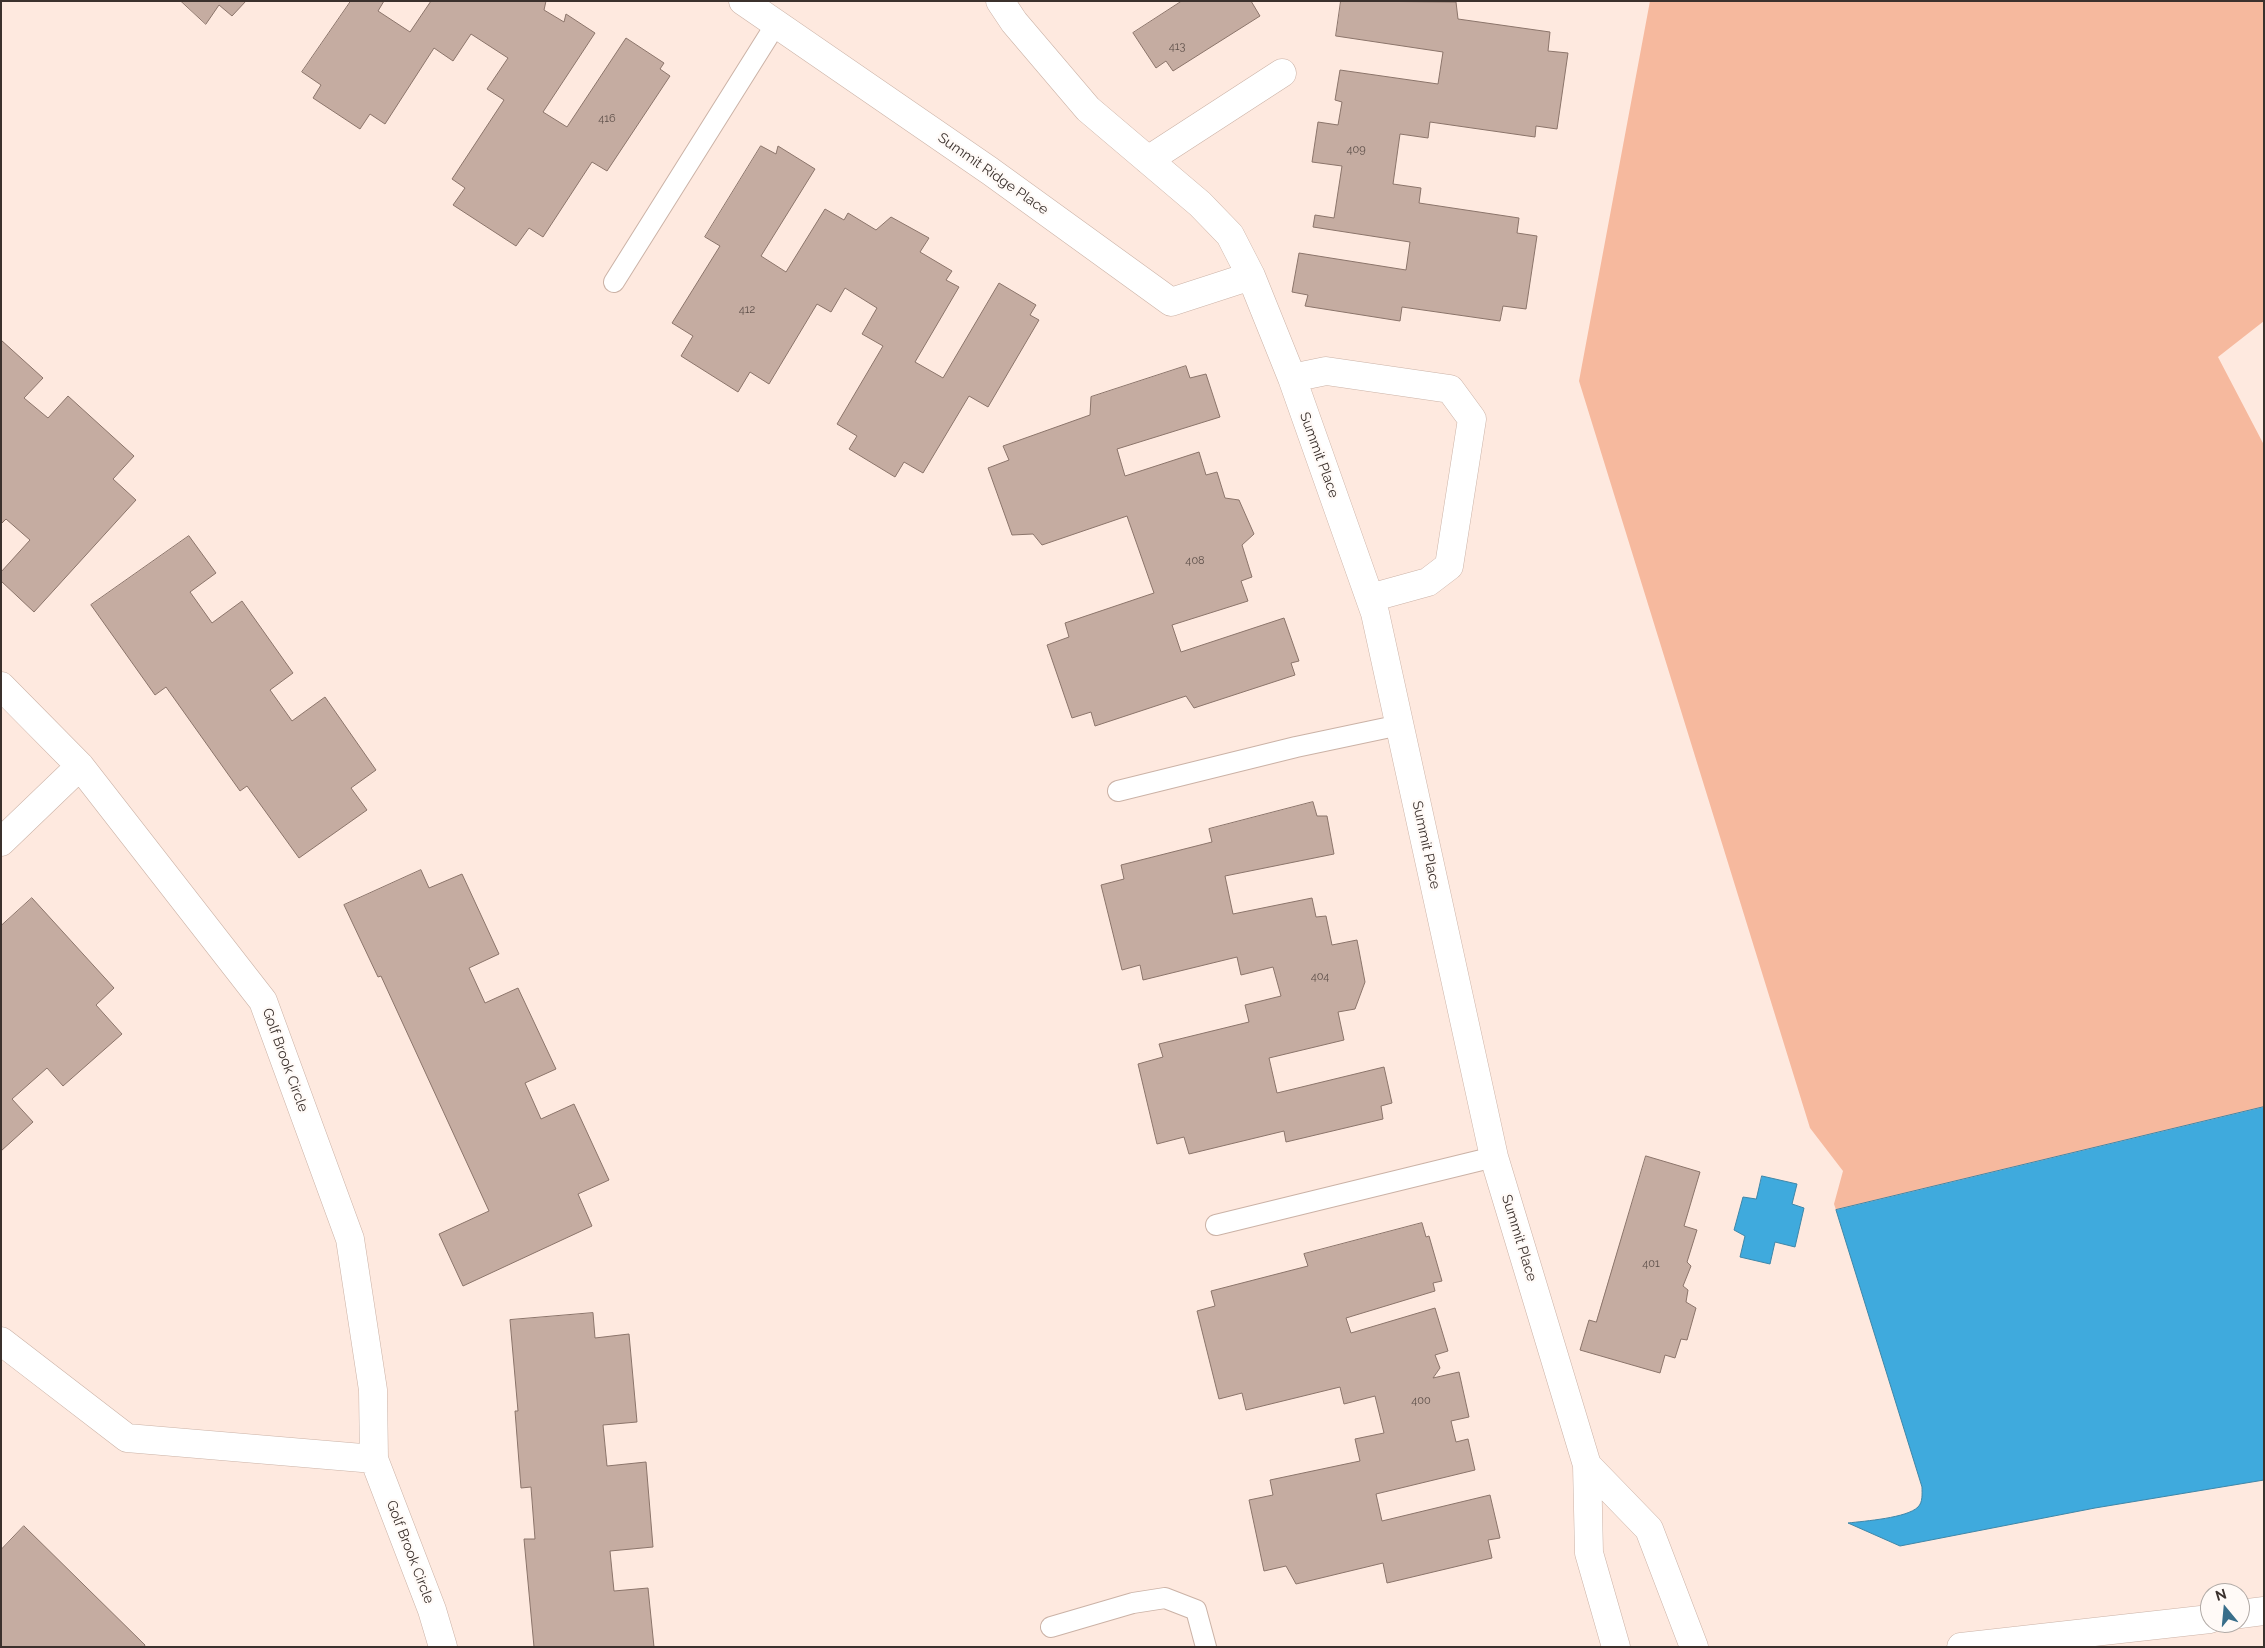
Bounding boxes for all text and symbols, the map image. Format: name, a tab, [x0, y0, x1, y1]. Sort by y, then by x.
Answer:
house number: 413	[1169, 40, 1185, 54]
house number: 416	[598, 112, 616, 126]
street label: Summit Ridge Place	[934, 130, 1052, 218]
house number: 409	[1346, 143, 1366, 157]
house number: 412	[739, 303, 755, 317]
street label: Summit Place	[1296, 410, 1342, 500]
house number: 408	[1185, 554, 1205, 568]
street label: Summit Place	[1408, 799, 1444, 891]
house number: 404	[1311, 970, 1329, 984]
street label: Golf Brook Circle	[258, 1006, 312, 1114]
street label: Summit Place	[1498, 1193, 1540, 1283]
house number: 401	[1642, 1257, 1660, 1271]
house number: 400	[1411, 1394, 1431, 1408]
street label: Golf Brook Circle	[383, 1498, 437, 1606]
north arrow	[2200, 1583, 2250, 1633]
text: N	[2213, 1585, 2228, 1604]

